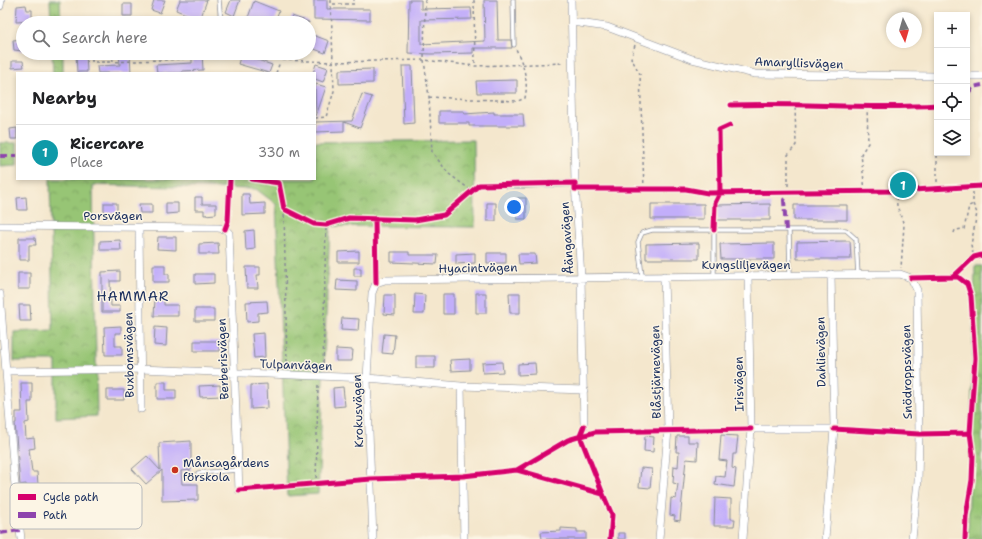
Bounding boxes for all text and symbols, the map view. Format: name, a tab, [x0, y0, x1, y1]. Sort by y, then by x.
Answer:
north arrow	[886, 12, 922, 48]
map controls	[934, 12, 970, 156]
button: +	[934, 12, 970, 48]
search box	[16, 16, 316, 60]
icon: search	[30, 27, 52, 49]
text: Search here	[62, 28, 148, 48]
button: −	[934, 48, 970, 84]
street label: Amaryllisvägen	[754, 53, 844, 73]
button: locate	[934, 84, 970, 120]
text: Nearby	[32, 87, 97, 109]
button: layers	[934, 120, 970, 156]
text: Ricercare	[70, 134, 144, 154]
text: 1	[42, 144, 48, 161]
text: 330 m	[258, 144, 300, 161]
text: Place	[70, 154, 103, 171]
pin: 1	[890, 170, 916, 200]
your location	[504, 197, 524, 217]
street label: Åängavägen	[556, 201, 578, 275]
street label: Porsvägen	[83, 208, 143, 224]
street label: Kungsliljevägen	[701, 257, 791, 273]
street label: Hyacintvägen	[438, 259, 518, 277]
district label: HAMMAR	[97, 287, 169, 305]
street label: Buxbomsvägen	[120, 312, 138, 398]
street label: Dahlievägen	[812, 317, 830, 387]
street label: Berberisvägen	[214, 318, 232, 400]
street label: Blåstjärnevägen	[647, 325, 665, 419]
street label: Snödroppsvägen	[898, 325, 916, 419]
street label: Tulpanvägen	[259, 356, 333, 374]
street label: Irisvägen	[731, 356, 747, 412]
street label: Krokusvägen	[349, 374, 367, 448]
place label: Månsagårdens förskola	[183, 455, 270, 485]
marker: Månsagårdens förskola	[170, 465, 180, 475]
legend	[10, 483, 142, 529]
text: Cycle path	[43, 490, 99, 505]
text: Path	[43, 508, 67, 523]

